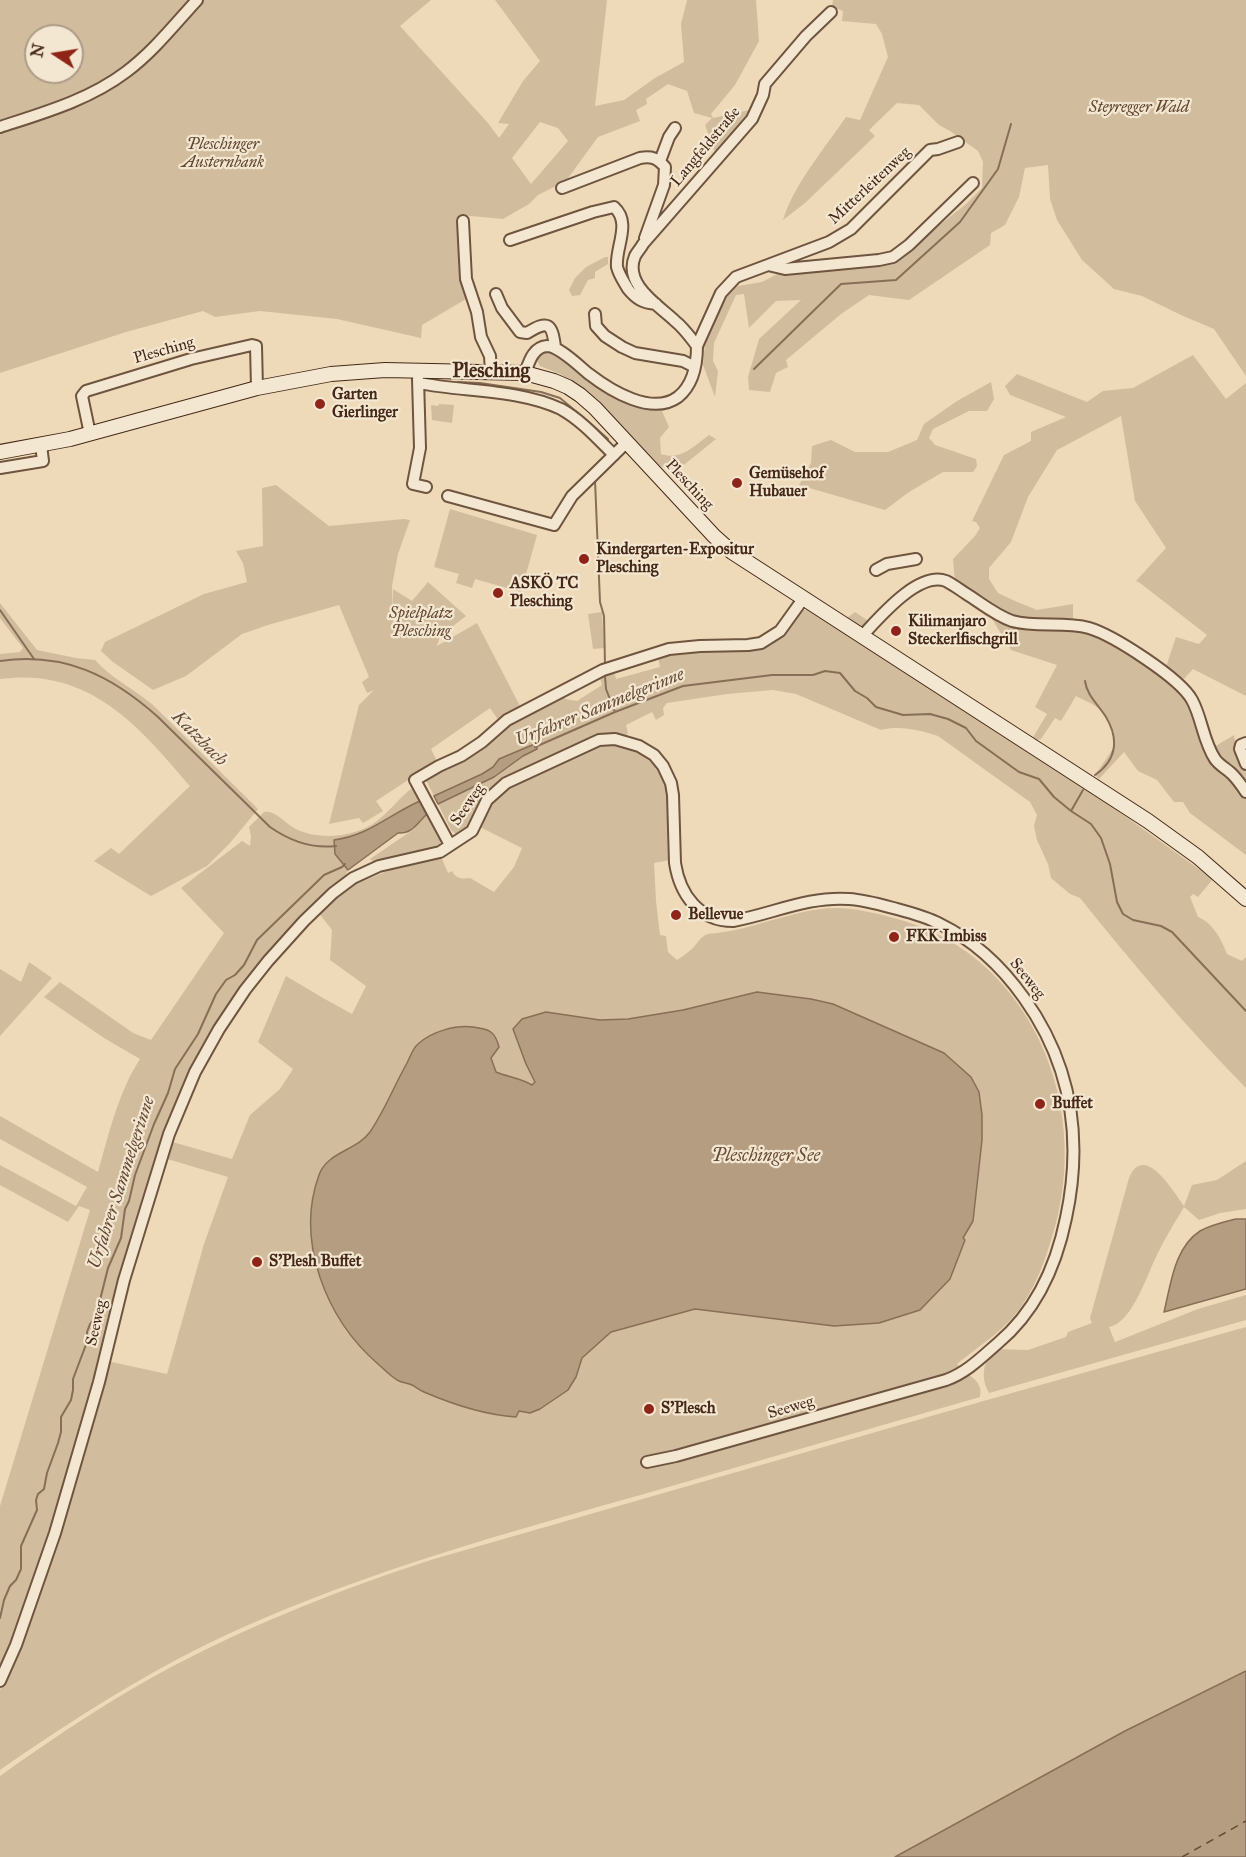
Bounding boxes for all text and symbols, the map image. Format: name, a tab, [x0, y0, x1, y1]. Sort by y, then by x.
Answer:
north arrow	[24, 24, 84, 84]
text: N	[27, 42, 49, 59]
park label: Steyregger Wald	[1089, 98, 1189, 118]
street label: Langfeldstraße	[667, 103, 745, 191]
park label: Pleschinger Austernbank	[182, 135, 264, 173]
street label: Mitterleitenweg	[825, 143, 915, 229]
street label: Plesching	[132, 333, 196, 369]
district label: Plesching	[452, 360, 530, 384]
place label: Garten Gierlinger	[332, 385, 398, 423]
marker: Garten Gierlinger	[313, 397, 327, 411]
street label: Plesching	[661, 456, 717, 514]
place label: Gemüsehof Hubauer	[749, 464, 824, 502]
marker: Gemüsehof Hubauer	[730, 476, 744, 490]
place label: Kindergarten-Expositur Plesching	[596, 540, 754, 578]
marker: Kindergarten-Expositur Plesching	[577, 552, 591, 566]
place label: ASKÖ TC Plesching	[510, 574, 578, 612]
marker: ASKÖ TC Plesching	[491, 586, 505, 600]
park label: Spielplatz Plesching	[389, 604, 453, 642]
place label: Kilimanjaro Steckerlfischgrill	[908, 612, 1018, 650]
marker: Kilimanjaro Steckerlfischgrill	[889, 624, 903, 638]
water label: Urfahrer Sammelgerinne	[512, 664, 688, 752]
water label: Katzbach	[167, 707, 231, 771]
street label: Seeweg	[447, 780, 489, 830]
place label: Bellevue	[688, 905, 743, 925]
marker: Bellevue	[669, 908, 683, 922]
place label: FKK Imbiss	[906, 927, 987, 947]
marker: FKK Imbiss	[887, 930, 901, 944]
street label: Seeweg	[1005, 955, 1049, 1003]
water label: Urfahrer Sammelgerinne	[84, 1094, 160, 1272]
place label: Buffet	[1052, 1094, 1093, 1114]
marker: Buffet	[1033, 1097, 1047, 1111]
water label: Pleschinger See	[712, 1146, 820, 1168]
place label: S'Plesh Buffet	[269, 1252, 361, 1272]
marker: S'Plesh Buffet	[250, 1255, 264, 1269]
street label: Seeweg	[82, 1298, 112, 1348]
street label: Seeweg	[766, 1392, 816, 1424]
place label: S'Plesch	[661, 1399, 716, 1419]
marker: S'Plesch	[642, 1402, 656, 1416]

